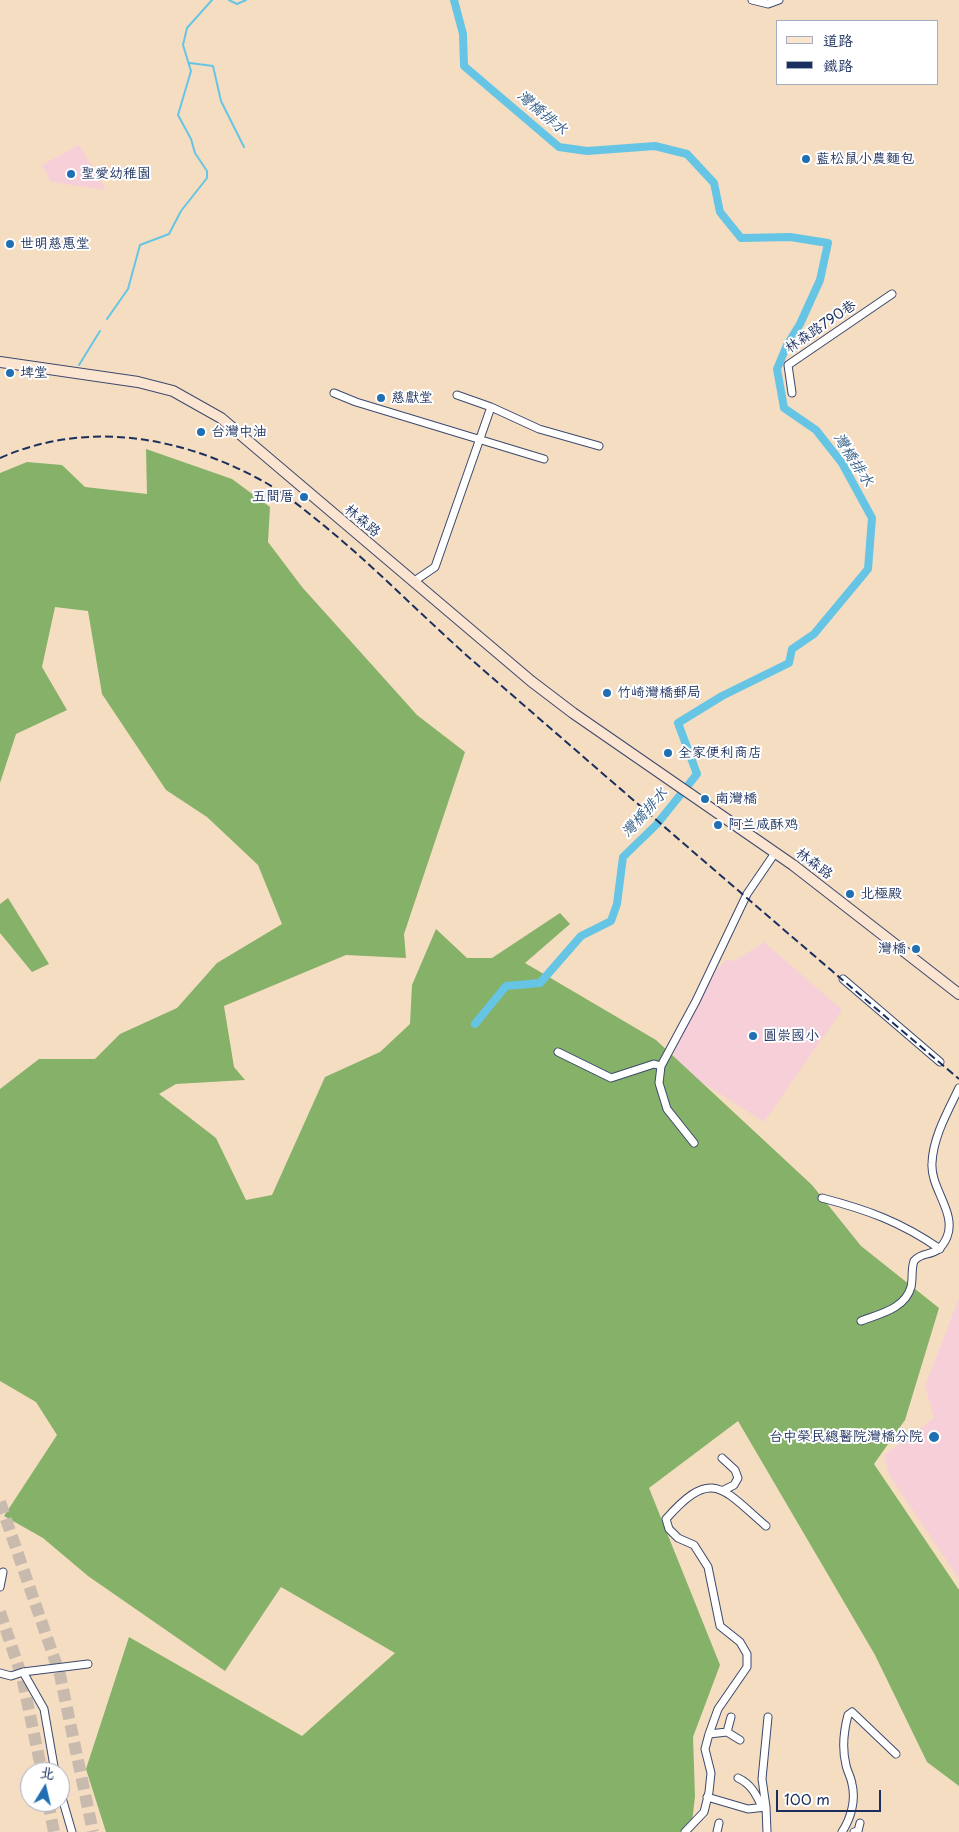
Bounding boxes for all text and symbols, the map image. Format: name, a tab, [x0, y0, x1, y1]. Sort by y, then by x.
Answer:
legend	[776, 20, 939, 85]
text: 道路	[823, 28, 853, 51]
text: 鐵路	[823, 53, 853, 76]
water label: 灣橋排水	[513, 87, 571, 139]
place label: 藍松鼠小農麵包	[816, 151, 914, 167]
marker: 藍松鼠小農麵包	[800, 153, 812, 165]
place label: 聖愛幼稚園	[81, 166, 151, 182]
marker: 聖愛幼稚園	[65, 168, 77, 180]
place label: 世明慈惠堂	[20, 236, 90, 252]
marker: 世明慈惠堂	[4, 238, 16, 250]
street label: 林森路790巷	[782, 297, 860, 357]
place label: 埤堂	[20, 365, 48, 381]
marker: 埤堂	[4, 367, 16, 379]
place label: 慈獻堂	[391, 390, 433, 406]
marker: 慈獻堂	[375, 392, 387, 404]
place label: 台灣中油	[211, 424, 267, 440]
marker: 台灣中油	[195, 426, 207, 438]
water label: 灣橋排水	[829, 430, 877, 490]
place label: 五間厝	[252, 489, 294, 505]
marker: 五間厝	[298, 491, 310, 503]
street label: 林森路	[341, 501, 383, 541]
place label: 竹崎灣橋郵局	[617, 685, 701, 701]
marker: 竹崎灣橋郵局	[601, 687, 613, 699]
place label: 全家便利商店	[678, 745, 762, 761]
marker: 全家便利商店	[662, 747, 674, 759]
water label: 灣橋排水	[618, 785, 672, 841]
place label: 南灣橋	[715, 791, 757, 807]
marker: 南灣橋	[699, 793, 711, 805]
place label: 阿兰咸酥鸡	[728, 817, 798, 833]
marker: 阿兰咸酥鸡	[712, 819, 724, 831]
street label: 林森路	[792, 845, 836, 883]
place label: 北極殿	[860, 886, 902, 902]
marker: 北極殿	[844, 888, 856, 900]
place label: 灣橋	[878, 941, 906, 957]
marker: 灣橋	[910, 943, 922, 955]
place label: 圓崇國小	[763, 1028, 819, 1044]
marker: 圓崇國小	[747, 1030, 759, 1042]
place label: 台中榮民總醫院灣橋分院	[769, 1429, 923, 1445]
marker: 台中榮民總醫院灣橋分院	[927, 1430, 941, 1444]
text: 北	[39, 1761, 56, 1784]
north arrow	[20, 1762, 70, 1812]
scale bar	[779, 1780, 884, 1812]
text: 100 m	[784, 1787, 830, 1810]

